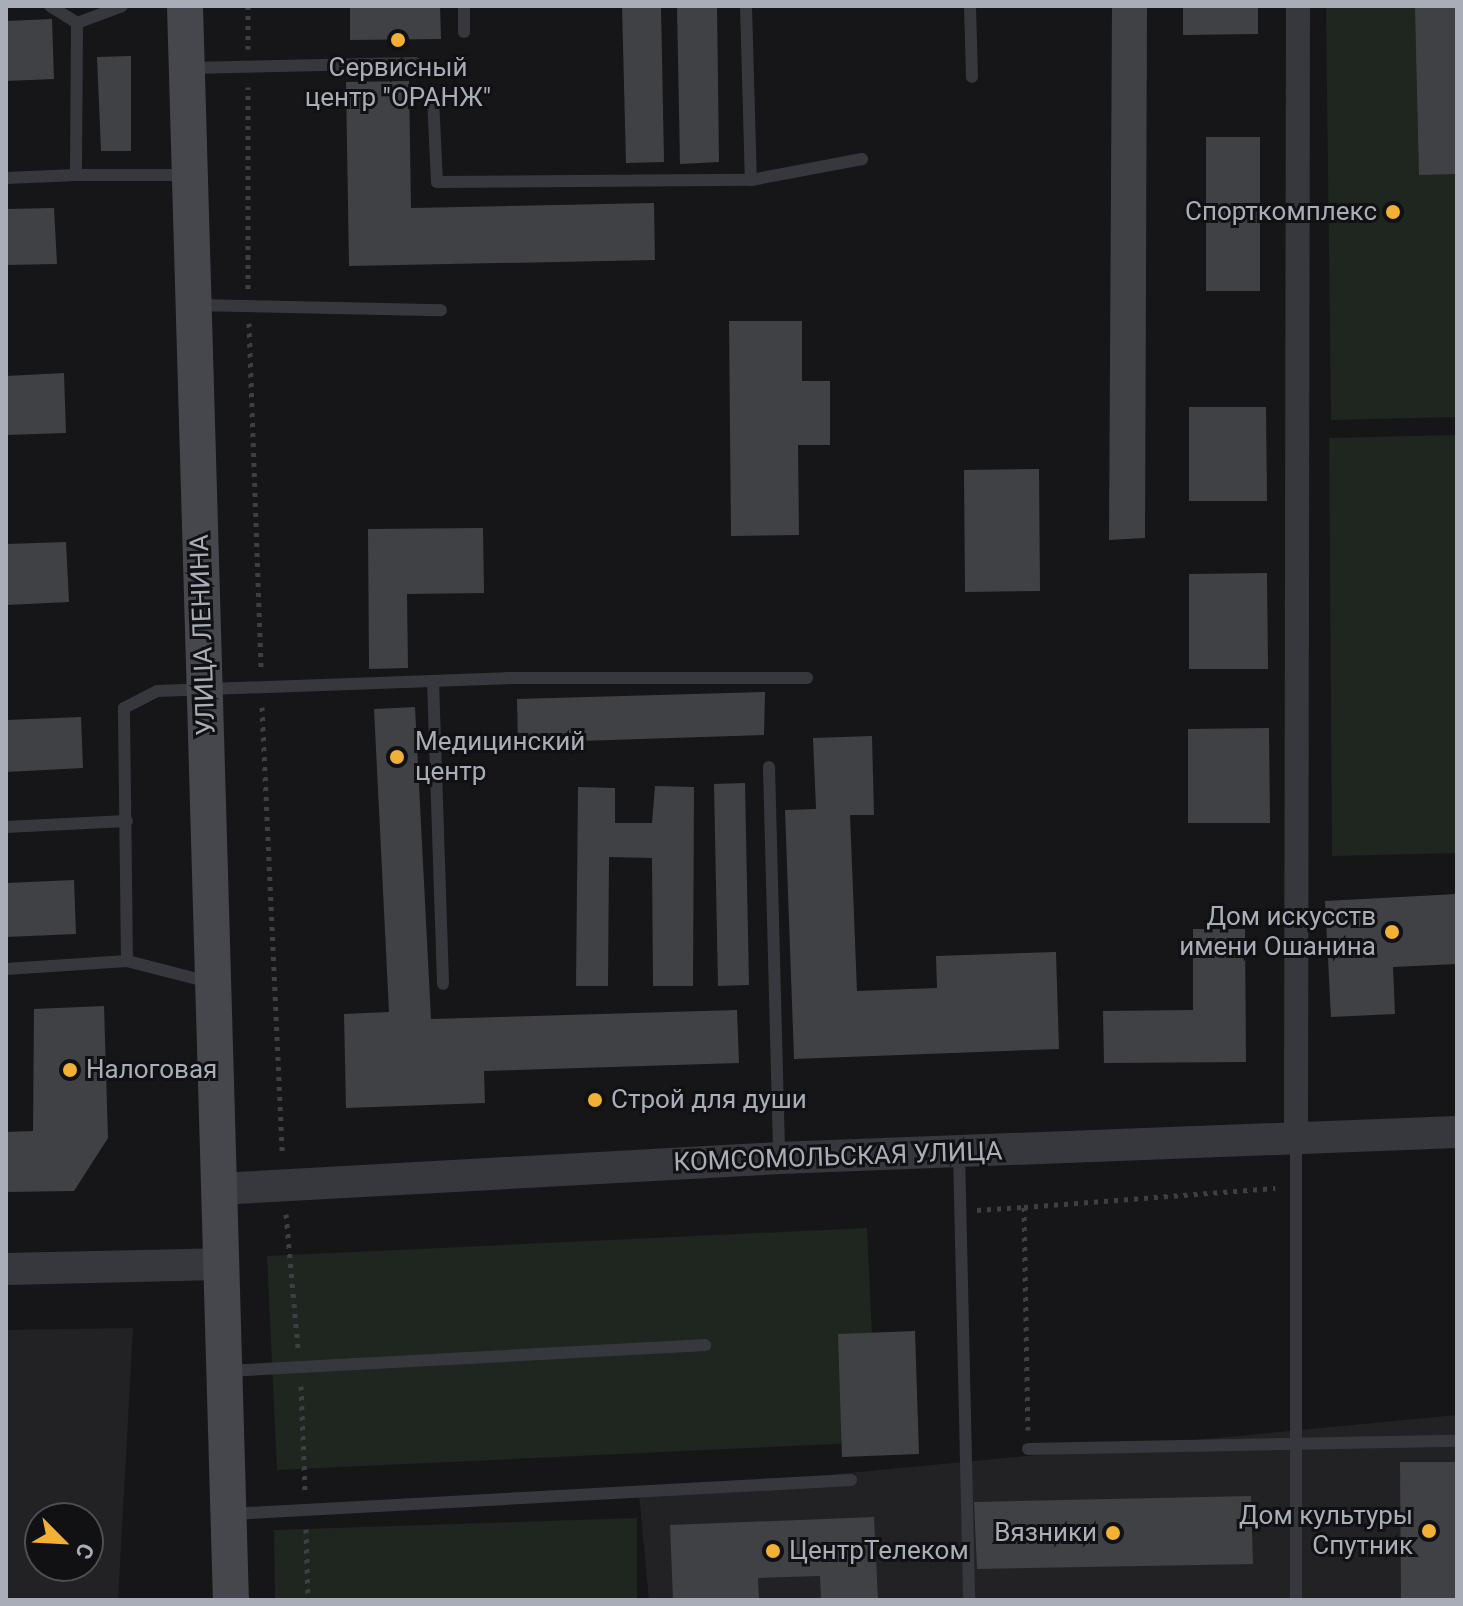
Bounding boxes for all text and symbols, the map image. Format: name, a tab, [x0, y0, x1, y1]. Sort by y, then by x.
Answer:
marker: Сервисный центр "ОРАНЖ"	[389, 31, 407, 49]
place label: Сервисный центр "ОРАНЖ"	[305, 52, 491, 114]
place label: Спорткомплекс	[1185, 196, 1377, 228]
marker: Спорткомплекс	[1384, 203, 1402, 221]
street label: УЛИЦА ЛЕНИНА	[184, 534, 222, 736]
place label: Медицинский центр	[415, 726, 585, 788]
marker: Медицинский центр	[386, 746, 408, 768]
place label: Дом искусств имени Ошанина	[1179, 901, 1376, 962]
marker: Дом искусств имени Ошанина	[1383, 923, 1401, 941]
place label: Налоговая	[86, 1054, 217, 1086]
marker: Налоговая	[61, 1061, 79, 1079]
place label: Строй для души	[611, 1084, 807, 1116]
marker: Строй для души	[586, 1091, 604, 1109]
street label: КОМСОМОЛЬСКАЯ УЛИЦА	[673, 1136, 1003, 1178]
place label: Дом культуры Спутник	[1239, 1500, 1413, 1562]
north arrow	[24, 1502, 104, 1582]
place label: Вязники	[994, 1517, 1097, 1549]
marker: Дом культуры Спутник	[1420, 1522, 1438, 1540]
marker: Вязники	[1104, 1524, 1122, 1542]
place label: ЦентрТелеком	[789, 1535, 969, 1567]
text: С	[70, 1539, 99, 1563]
marker: ЦентрТелеком	[764, 1542, 782, 1560]

